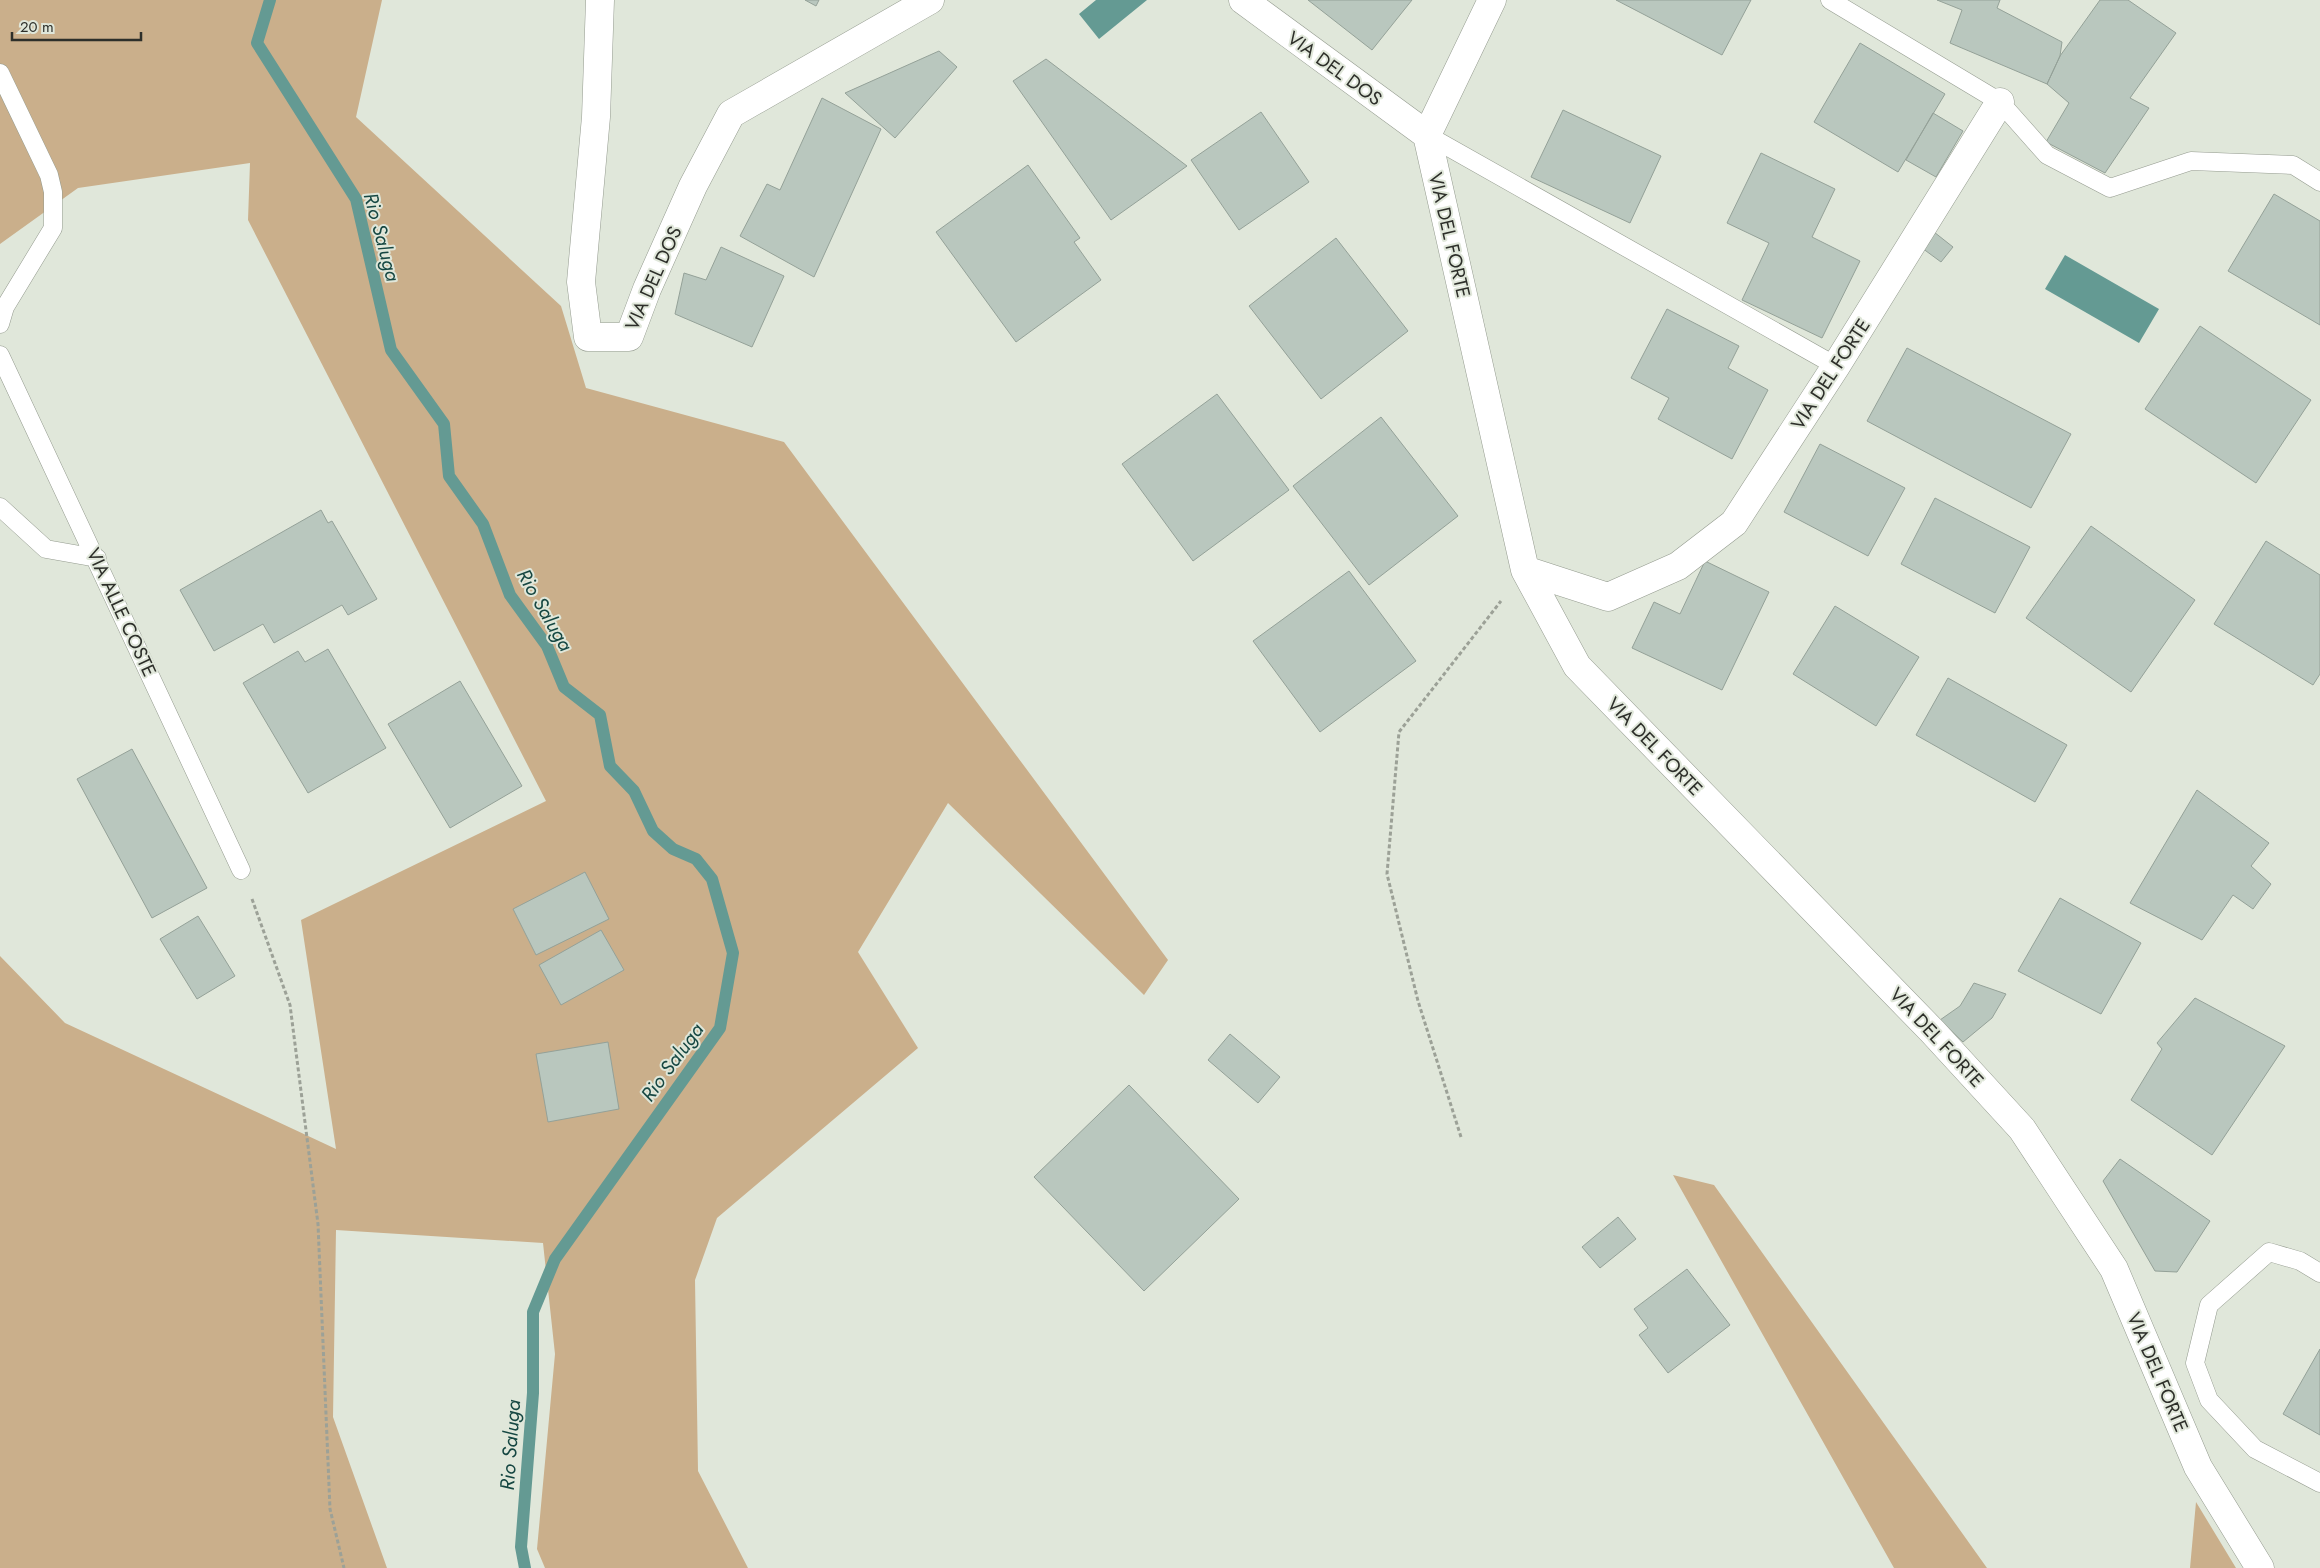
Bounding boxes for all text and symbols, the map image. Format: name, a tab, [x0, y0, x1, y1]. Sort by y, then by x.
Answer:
scale bar	[12, 10, 141, 42]
text: 20 m	[20, 16, 54, 38]
street label: VIA DEL DOS	[1282, 25, 1388, 112]
street label: VIA DEL FORTE	[1422, 170, 1477, 300]
water label: Rio Saluga	[356, 189, 407, 285]
street label: VIA DEL DOS	[618, 222, 688, 335]
street label: VIA DEL FORTE	[1784, 313, 1876, 435]
street label: VIA ALLE COSTE	[80, 544, 163, 681]
water label: Rio Saluga	[509, 564, 580, 657]
street label: VIA DEL FORTE	[1601, 691, 1709, 802]
street label: VIA DEL FORTE	[1883, 982, 1990, 1093]
water label: Rio Saluga	[634, 1017, 711, 1108]
street label: VIA DEL FORTE	[2120, 1308, 2195, 1436]
water label: Rio Saluga	[493, 1399, 528, 1491]

